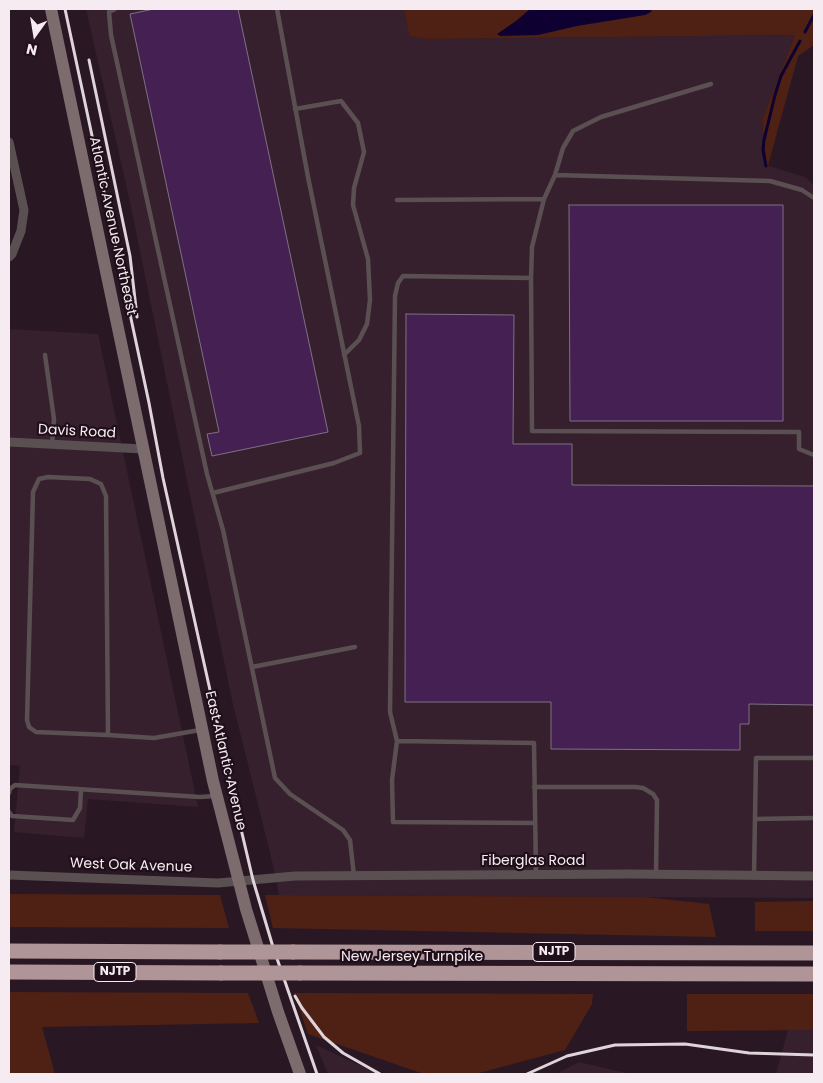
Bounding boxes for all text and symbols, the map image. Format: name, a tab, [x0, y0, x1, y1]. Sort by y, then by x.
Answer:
north arrow	[10, 10, 60, 60]
text: N	[24, 39, 39, 61]
street label: Atlantic Avenue Northeast	[85, 135, 139, 317]
street label: Davis Road	[38, 422, 116, 442]
street label: East Atlantic Avenue	[201, 690, 249, 832]
street label: Fiberglas Road	[481, 853, 585, 869]
street label: West Oak Avenue	[70, 855, 192, 877]
road number: NJTP	[533, 942, 575, 962]
street label: New Jersey Turnpike	[341, 949, 483, 965]
road number: NJTP	[94, 962, 136, 982]

